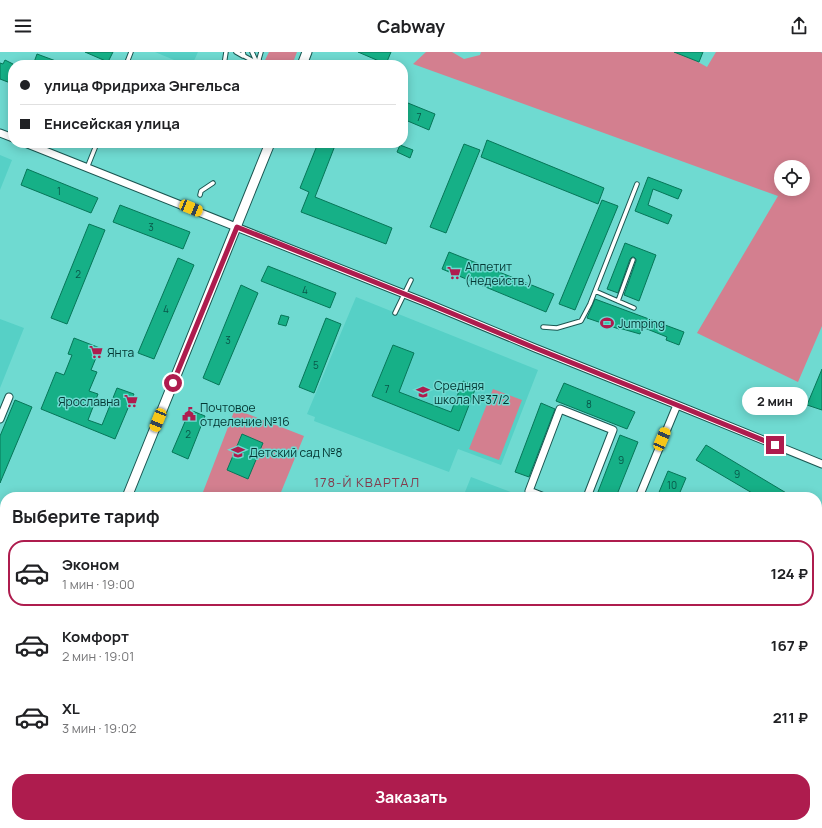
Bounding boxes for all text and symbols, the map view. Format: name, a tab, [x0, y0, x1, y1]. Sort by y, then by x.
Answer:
text: Cabway	[377, 14, 445, 38]
icon: menu	[12, 15, 34, 37]
icon: share	[788, 15, 810, 37]
text: улица Фридриха Энгельса	[44, 75, 240, 96]
house number: 7	[416, 110, 422, 124]
text: Енисейская улица	[44, 113, 180, 134]
map controls	[774, 160, 810, 196]
button: locate	[774, 160, 810, 196]
house number: 1	[57, 184, 61, 198]
car	[178, 198, 204, 218]
house number: 3	[148, 220, 154, 234]
place label: Аппетит (недейств.)	[465, 258, 532, 289]
supermarket icon: Аппетит (недейств.)	[446, 265, 462, 281]
house number: 2	[75, 267, 81, 281]
house number: 4	[302, 283, 308, 297]
house number: 4	[163, 302, 169, 316]
sports icon: Jumping	[599, 315, 615, 331]
place label: Jumping	[618, 315, 665, 332]
house number: 3	[225, 333, 231, 347]
supermarket icon: Янта	[88, 344, 104, 360]
place label: Янта	[107, 344, 134, 361]
house number: 5	[313, 358, 319, 372]
route start	[164, 374, 182, 392]
place label: Средняя школа №37/2	[434, 377, 510, 408]
house number: 7	[384, 382, 390, 396]
school or university icon: Средняя школа №37/2	[415, 384, 431, 400]
callout: 2 мин	[742, 387, 808, 415]
text: 2 мин	[757, 392, 793, 410]
place label: Ярославна	[58, 393, 120, 410]
supermarket icon: Ярославна	[123, 393, 139, 409]
house number: 8	[586, 397, 592, 411]
place label: Почтовое отделение №16	[200, 399, 290, 430]
public building icon: Почтовое отделение №16	[181, 406, 197, 422]
car	[148, 407, 168, 433]
car	[652, 426, 672, 452]
house number: 2	[185, 427, 191, 441]
route end	[766, 436, 784, 454]
school or university icon: Детский сад №8	[230, 444, 246, 460]
place label: Детский сад №8	[249, 444, 343, 461]
house number: 9	[618, 453, 624, 467]
house number: 9	[734, 467, 740, 481]
district label: 178-Й КВАРТАЛ	[314, 473, 420, 491]
house number: 10	[667, 478, 677, 492]
text: Выберите тариф	[12, 504, 160, 528]
text: Эконом	[62, 554, 119, 575]
icon: car	[14, 555, 50, 591]
text: 124 ₽	[770, 563, 808, 584]
text: 1 мин · 19:00	[62, 575, 135, 593]
text: Комфорт	[62, 626, 129, 647]
icon: car	[14, 627, 50, 663]
text: 167 ₽	[771, 635, 808, 656]
text: 2 мин · 19:01	[62, 647, 134, 665]
text: XL	[62, 698, 80, 719]
icon: car	[14, 699, 50, 735]
text: 211 ₽	[773, 707, 808, 728]
text: 3 мин · 19:02	[62, 719, 136, 737]
button: Заказать	[12, 774, 810, 820]

